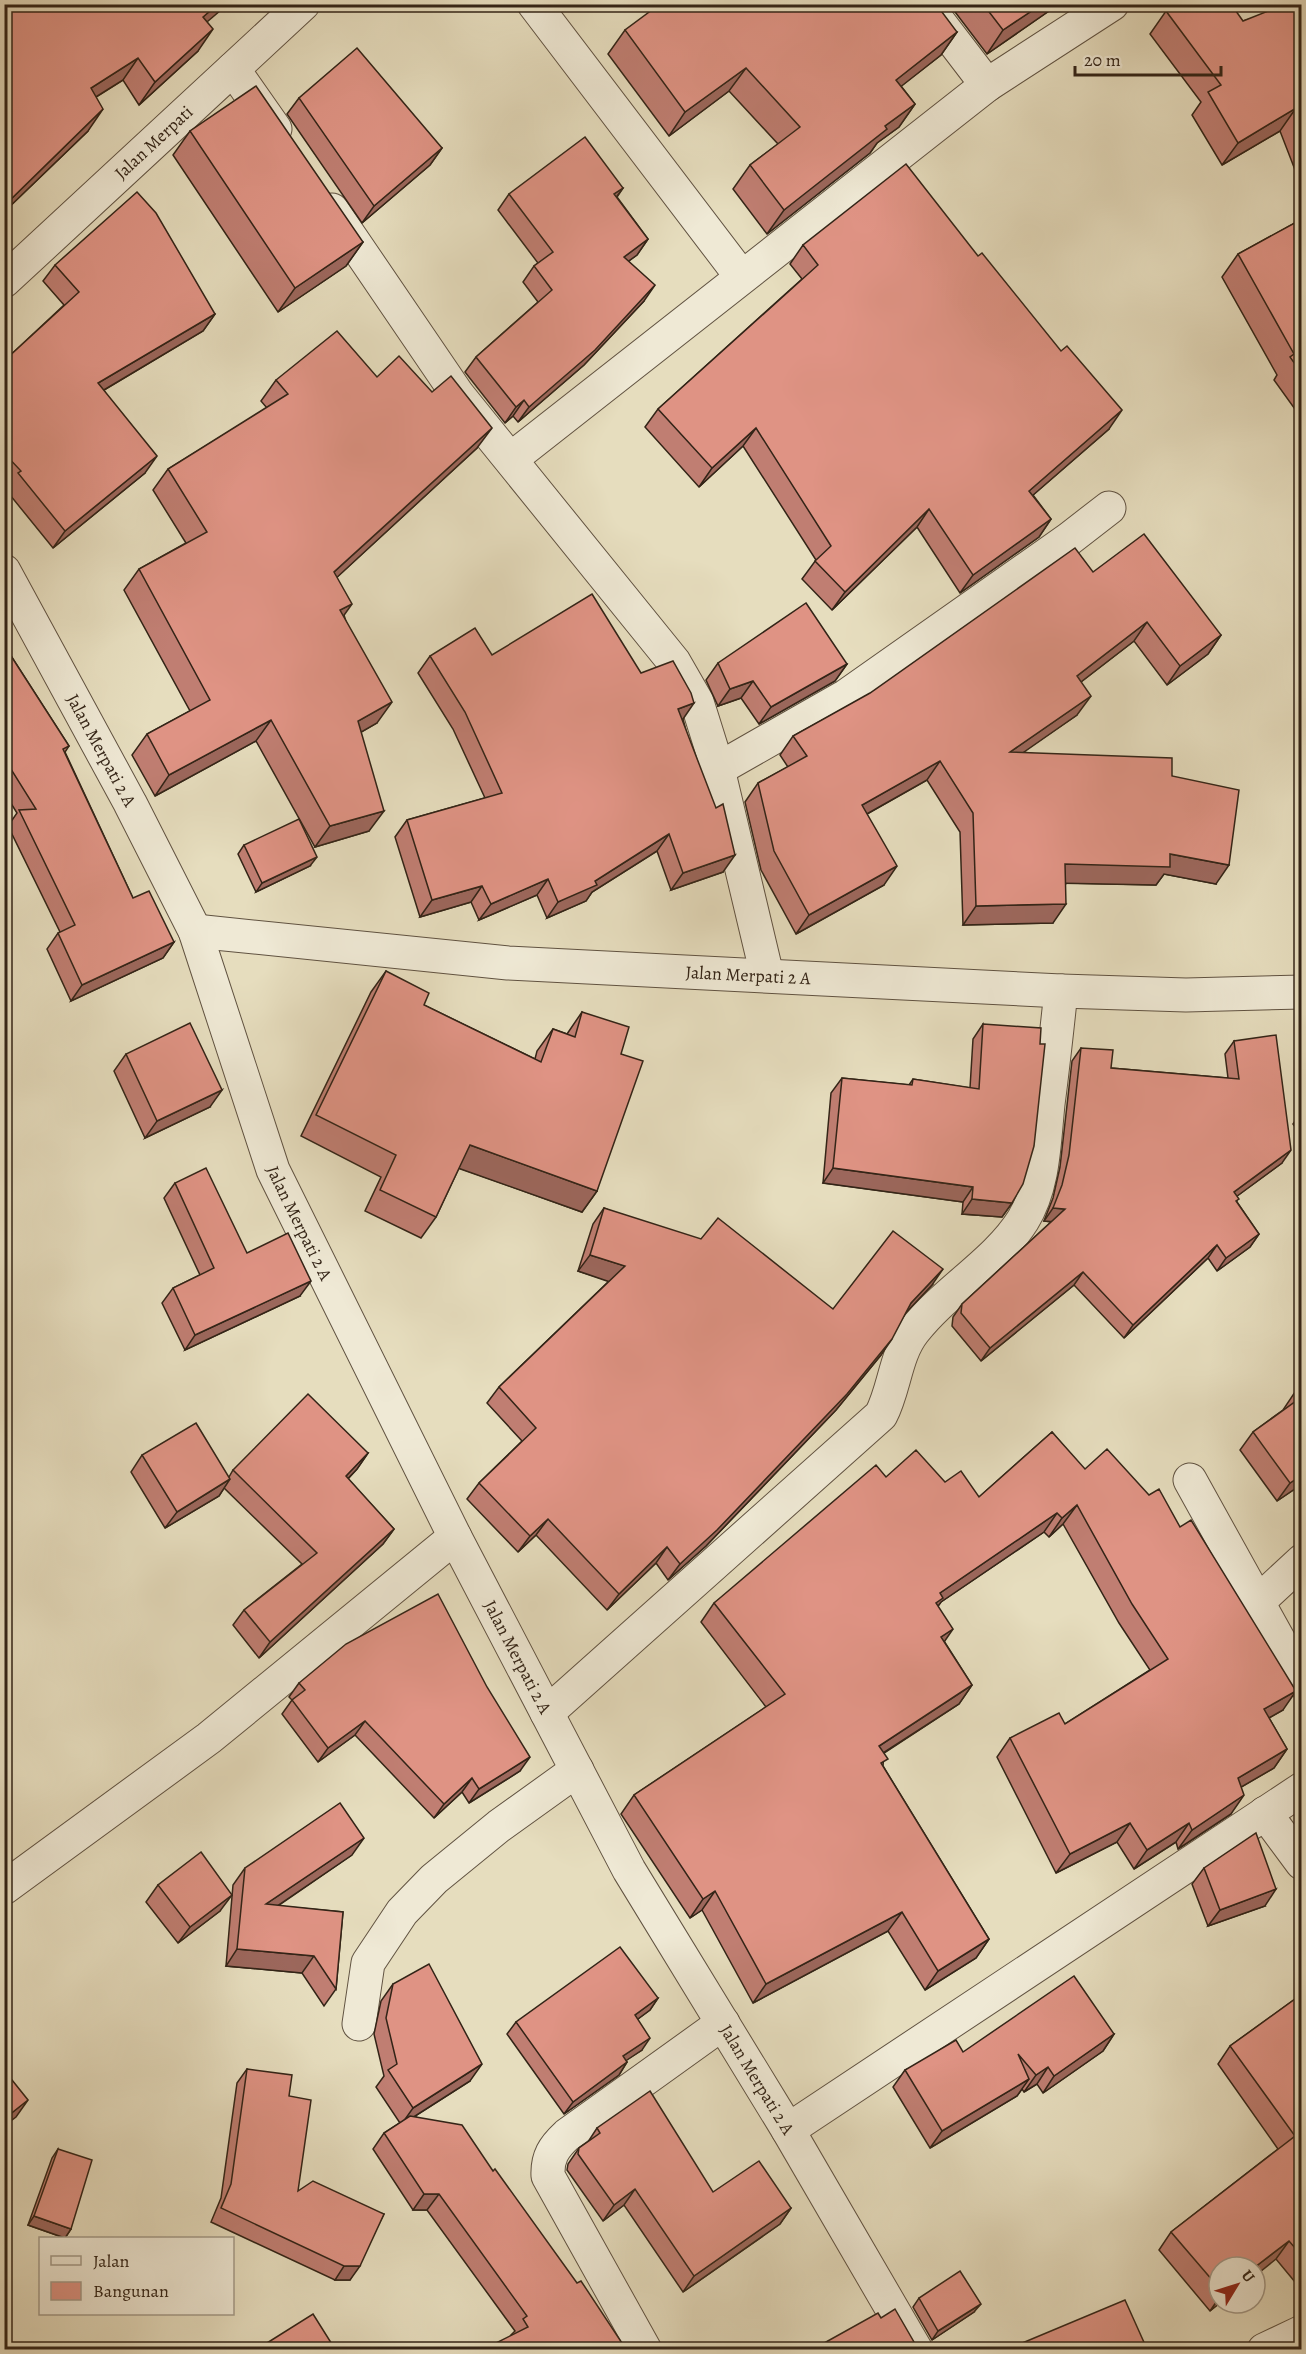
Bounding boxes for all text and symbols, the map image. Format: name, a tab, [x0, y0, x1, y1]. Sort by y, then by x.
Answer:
scale bar	[1075, 39, 1220, 77]
text: 20 m	[1084, 48, 1121, 72]
street label: Jalan Merpati	[109, 100, 198, 185]
street label: Jalan Merpati 2 A	[61, 690, 142, 811]
street label: Jalan Merpati 2 A	[685, 960, 812, 990]
street label: Jalan Merpati 2 A	[261, 1163, 338, 1285]
street label: Jalan Merpati 2 A	[478, 1596, 558, 1718]
street label: Jalan Merpati 2 A	[714, 2020, 800, 2140]
legend	[39, 2237, 234, 2315]
text: Jalan	[93, 2249, 130, 2273]
north arrow	[1207, 2255, 1267, 2315]
text: U	[1236, 2265, 1260, 2288]
text: Bangunan	[93, 2279, 169, 2303]

